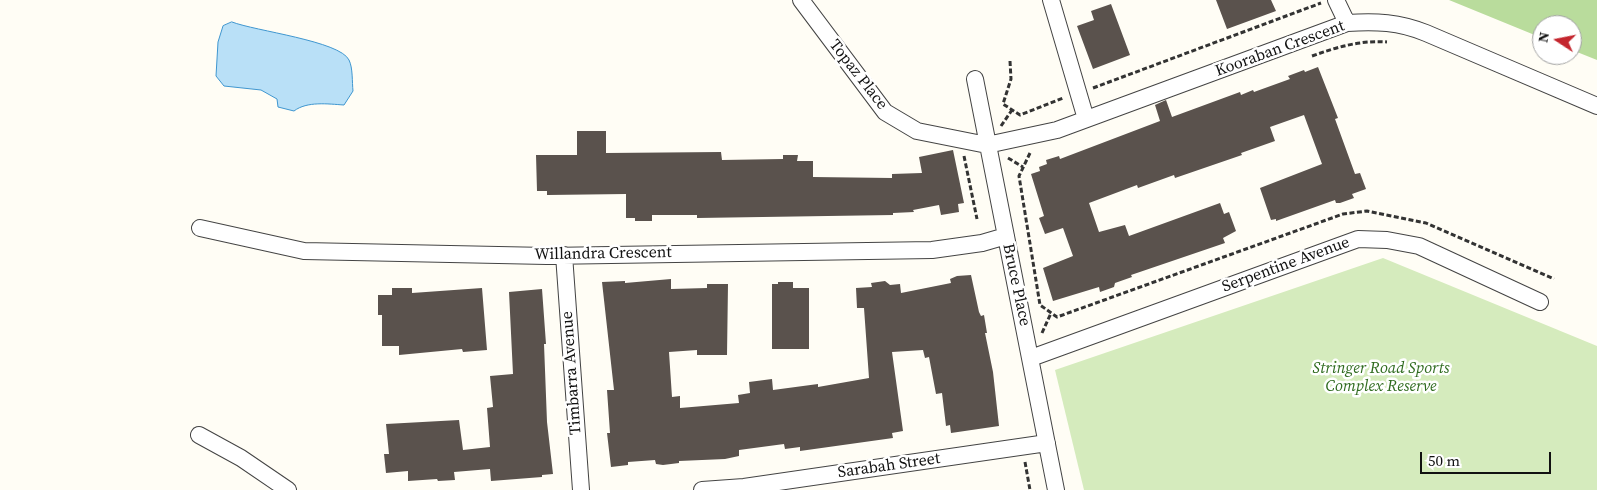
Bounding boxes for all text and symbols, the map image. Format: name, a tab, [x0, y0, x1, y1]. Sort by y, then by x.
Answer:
north arrow	[1532, 15, 1582, 65]
street label: Kooraban Crescent	[1213, 17, 1347, 81]
text: N	[1532, 30, 1554, 44]
street label: Topaz Place	[825, 36, 891, 114]
street label: Serpentine Avenue	[1220, 233, 1352, 297]
street label: Bruce Place	[998, 242, 1034, 328]
street label: Willandra Crescent	[534, 243, 672, 265]
street label: Timbarra Avenue	[558, 311, 586, 435]
park label: Stringer Road Sports Complex Reserve	[1313, 359, 1449, 397]
scale bar	[1422, 442, 1553, 474]
street label: Sarabah Street	[837, 449, 941, 483]
text: 50 m	[1428, 450, 1460, 471]

